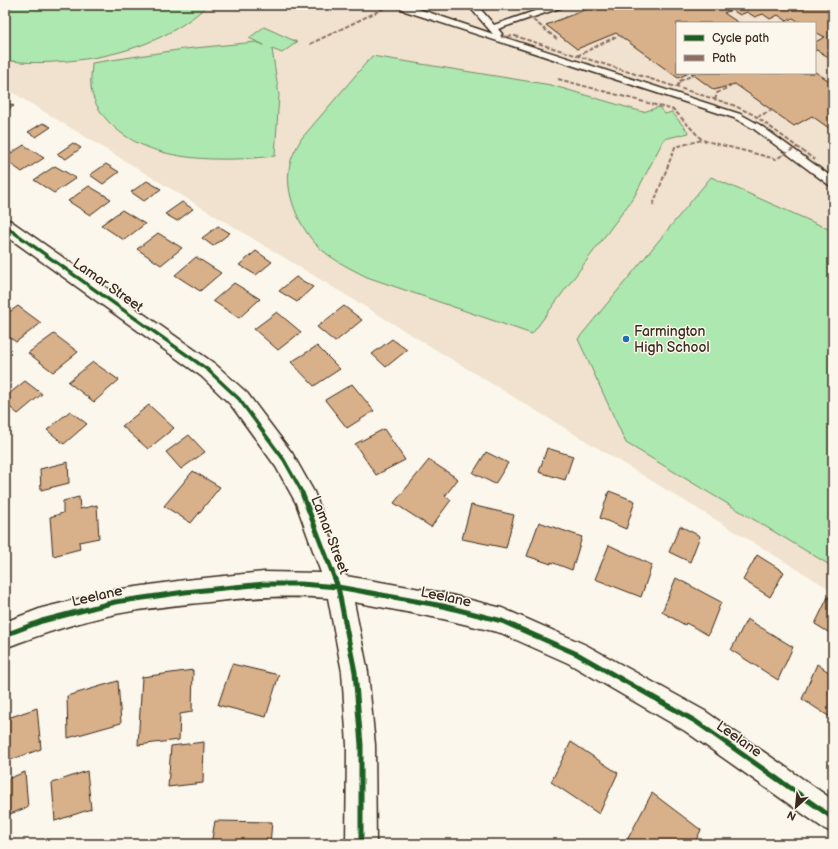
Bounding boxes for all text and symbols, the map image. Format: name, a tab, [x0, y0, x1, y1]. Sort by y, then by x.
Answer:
legend	[676, 22, 816, 74]
text: Cycle path	[712, 31, 769, 46]
text: Path	[712, 51, 737, 66]
street label: Lamar Street	[70, 255, 147, 316]
place label: Farmington High School	[634, 323, 710, 356]
marker: Farmington High School	[621, 334, 631, 344]
street label: Lamar Street	[307, 494, 353, 577]
street label: Leelane	[70, 582, 124, 610]
street label: Leelane	[419, 583, 473, 611]
street label: Leelane	[713, 717, 765, 761]
north arrow	[776, 787, 816, 827]
text: N	[785, 808, 798, 823]

